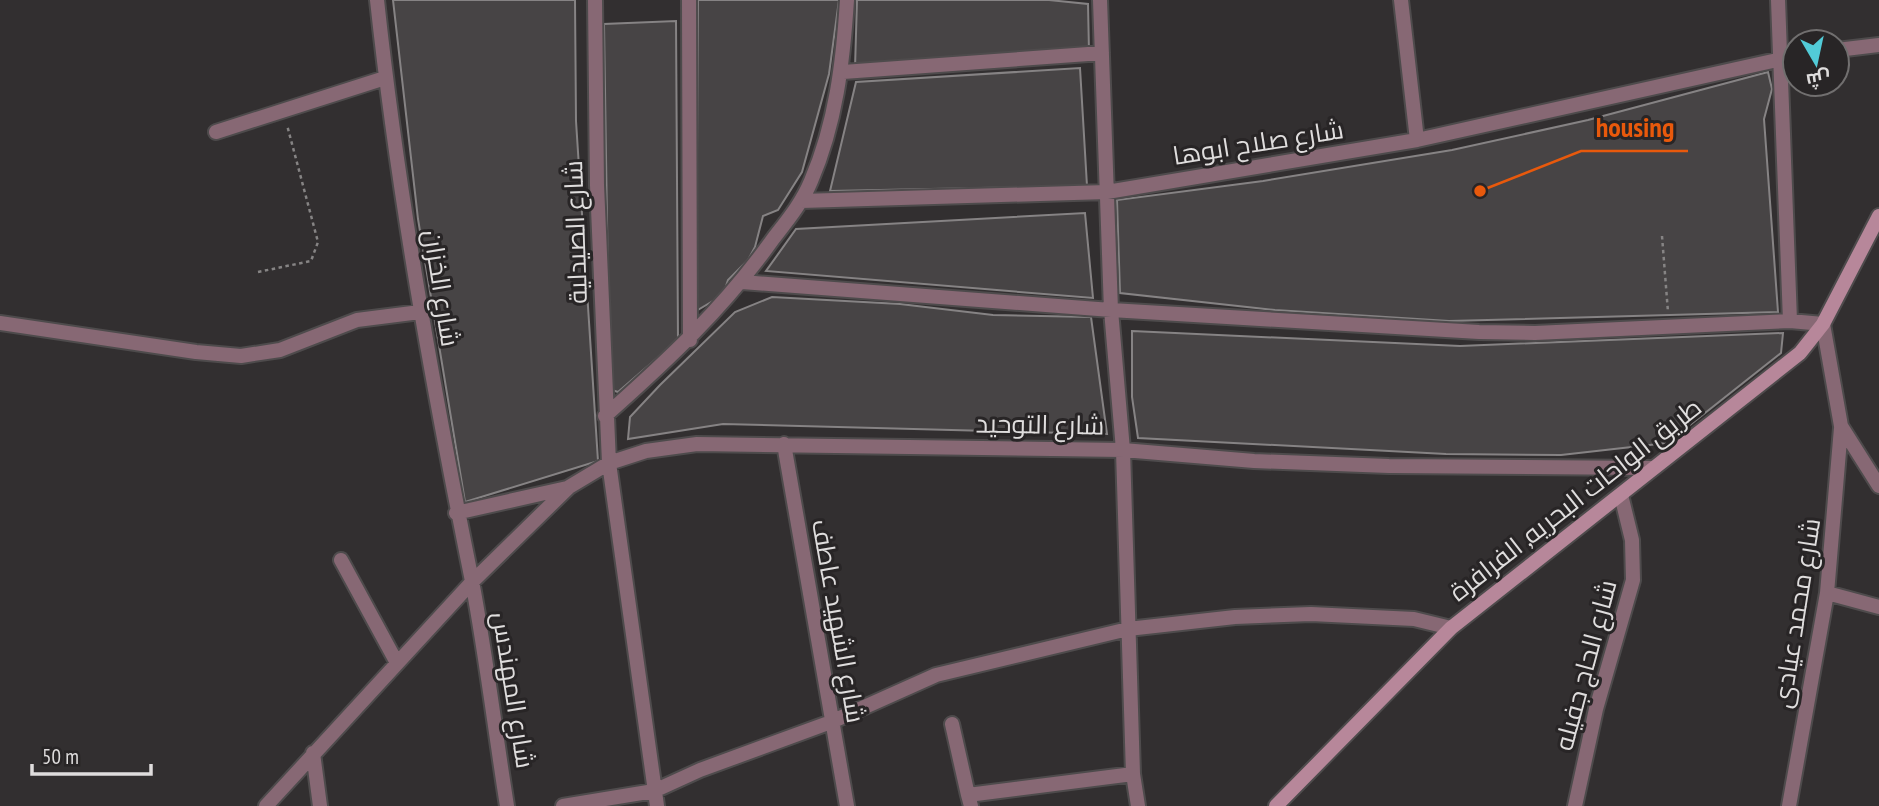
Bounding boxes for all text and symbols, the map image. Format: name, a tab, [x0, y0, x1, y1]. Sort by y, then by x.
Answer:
north arrow	[1781, 28, 1851, 98]
text: ش	[1805, 66, 1833, 94]
callout: housing	[1581, 102, 1688, 151]
text: housing	[1596, 108, 1674, 145]
street label: شارع صلاح ابوها	[1170, 112, 1346, 173]
street label: شارع الصيدلية	[556, 160, 595, 304]
street label: شارع الخزان	[416, 227, 468, 349]
street label: طريق الواحات البحريه, الفرافرة	[1442, 390, 1708, 608]
street label: شارع التوحيد	[975, 406, 1105, 443]
street label: شارع الشهيد عاطف	[804, 516, 873, 726]
street label: شارع محمد عيادى	[1765, 516, 1828, 710]
street label: شارع الحاج جفيله	[1546, 576, 1625, 754]
street label: شارع المهندس	[484, 609, 543, 771]
scale bar	[32, 732, 150, 776]
text: 50 m	[42, 743, 79, 770]

